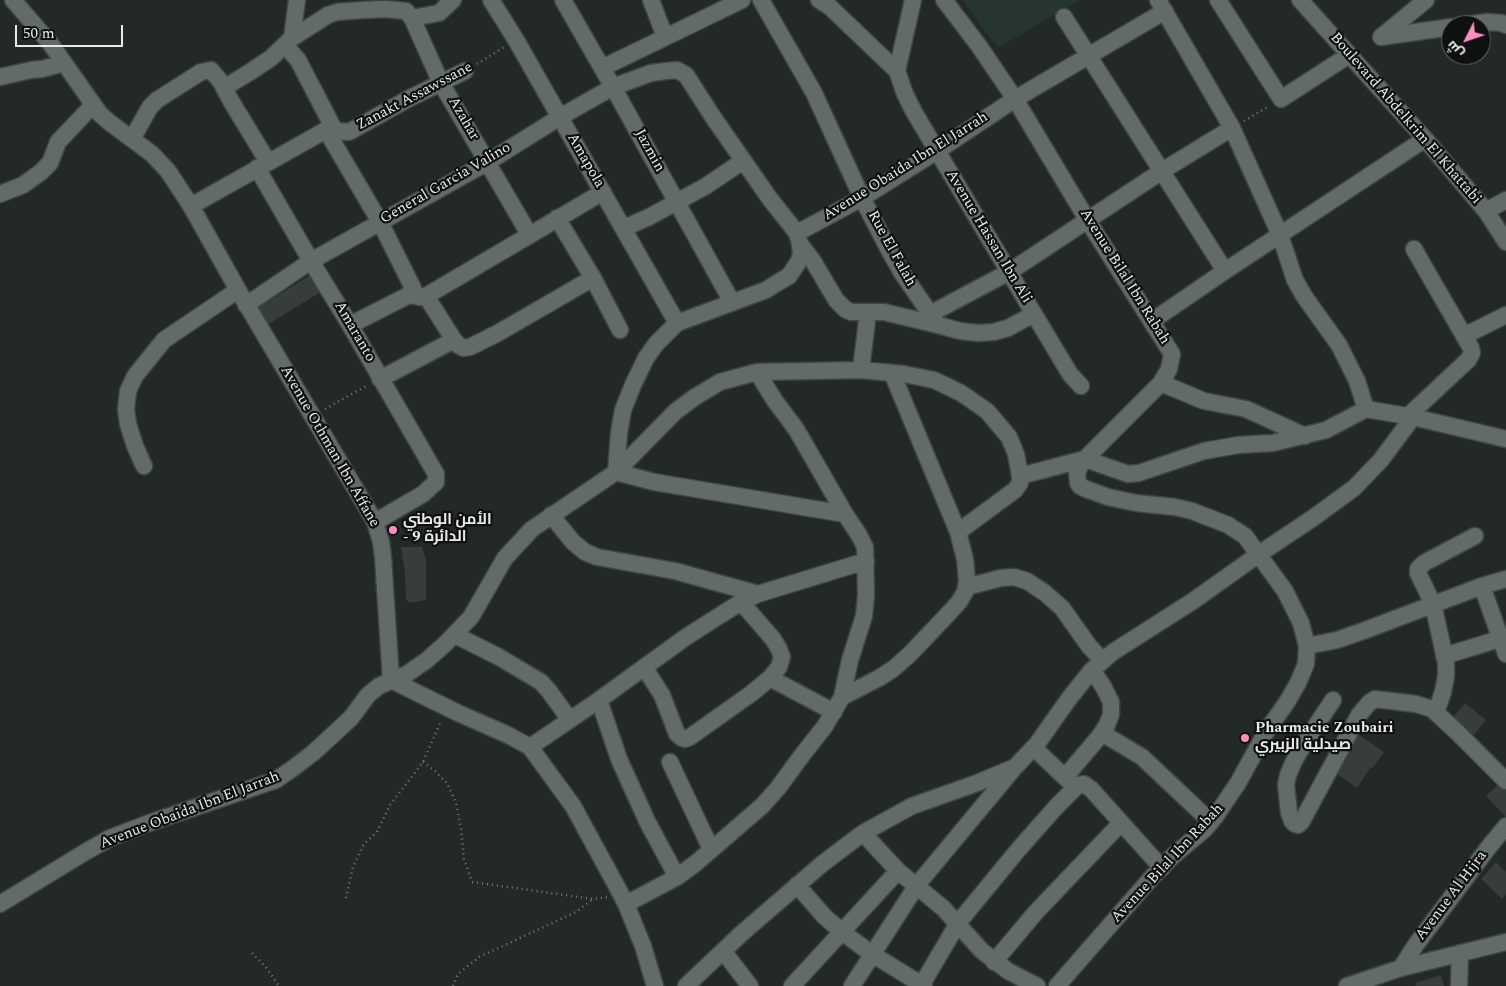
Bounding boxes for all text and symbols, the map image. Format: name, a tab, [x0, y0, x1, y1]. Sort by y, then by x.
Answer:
scale bar	[18, 15, 125, 47]
north arrow	[1441, 15, 1491, 65]
text: 50 m	[23, 22, 55, 45]
street label: Boulevard Abdelkrim El Khattabi	[1326, 30, 1484, 208]
text: ش	[1441, 36, 1469, 63]
street label: Zanakt Assawssane	[354, 59, 476, 135]
street label: Azahar	[443, 94, 483, 144]
street label: Avenue Obaida Ibn El Jarrah	[820, 109, 992, 225]
street label: Jazmin	[630, 126, 668, 176]
street label: Amapola	[562, 131, 608, 191]
street label: General Garcia Valino	[378, 139, 514, 229]
street label: Avenue Hassan Ibn Ali	[941, 167, 1035, 307]
street label: Avenue Bilal Ibn Rabah	[1075, 206, 1173, 348]
street label: Rue El Falah	[863, 208, 919, 290]
street label: Amaranto	[329, 298, 379, 366]
street label: Avenue Othman Ibn Affane	[275, 363, 383, 531]
place label: الأمن الوطني - الدائرة 9	[403, 512, 492, 547]
marker: الأمن الوطني - الدائرة 9	[387, 524, 399, 536]
place label: Pharmacie Zoubairi صيدلية الزبيري	[1255, 720, 1394, 755]
marker: Pharmacie Zoubairi صيدلية الزبيري	[1239, 732, 1251, 744]
street label: Avenue Obaida Ibn El Jarrah	[98, 768, 282, 854]
street label: Avenue Bilal Ibn Rabah	[1108, 801, 1228, 927]
street label: Avenue Al Hijra	[1412, 848, 1492, 944]

